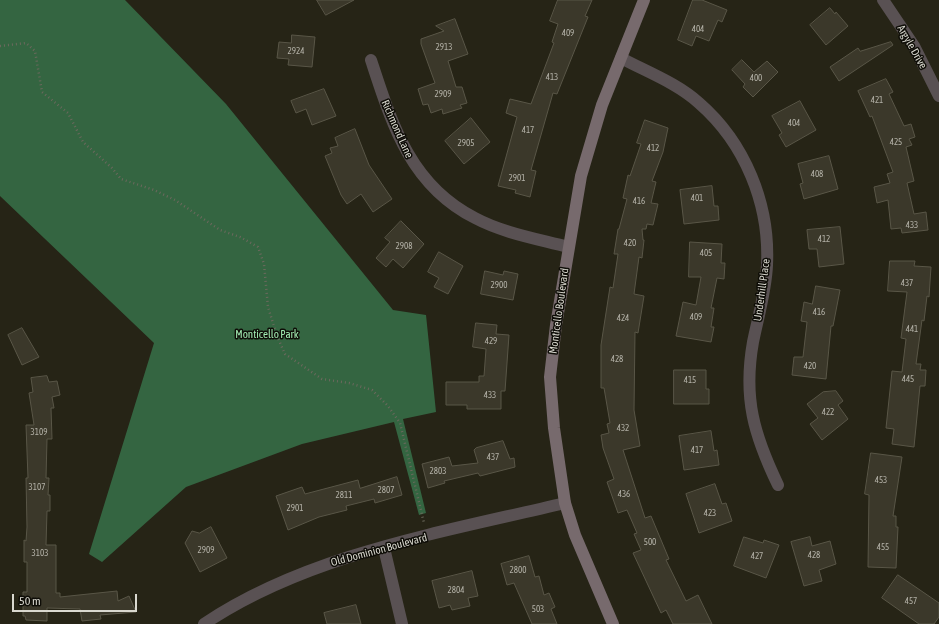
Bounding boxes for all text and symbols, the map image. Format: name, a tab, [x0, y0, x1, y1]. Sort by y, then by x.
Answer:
street label: Argyle Drive	[894, 23, 930, 71]
house number: 404	[692, 24, 704, 34]
house number: 409	[562, 28, 574, 38]
house number: 2913	[436, 42, 452, 52]
house number: 2924	[288, 46, 304, 56]
house number: 413	[546, 72, 558, 82]
house number: 400	[750, 73, 762, 83]
house number: 2909	[435, 89, 451, 99]
house number: 421	[871, 95, 883, 105]
street label: Richmond Lane	[378, 98, 416, 160]
house number: 404	[788, 118, 800, 128]
house number: 417	[522, 125, 534, 135]
house number: 425	[890, 137, 902, 147]
house number: 2905	[458, 138, 474, 148]
house number: 412	[647, 143, 659, 153]
house number: 408	[811, 169, 823, 179]
house number: 2901	[509, 173, 525, 183]
house number: 401	[691, 193, 703, 203]
house number: 416	[633, 196, 645, 206]
house number: 433	[906, 220, 918, 230]
house number: 412	[818, 234, 830, 244]
house number: 420	[624, 238, 636, 248]
house number: 2908	[396, 241, 412, 251]
house number: 405	[700, 248, 712, 258]
street label: Underhill Place	[751, 258, 773, 322]
street label: Monticello Boulevard	[546, 267, 572, 355]
house number: 437	[901, 278, 913, 288]
house number: 2900	[491, 280, 507, 290]
house number: 416	[813, 307, 825, 317]
house number: 409	[690, 312, 702, 322]
house number: 424	[617, 313, 629, 323]
house number: 441	[906, 324, 918, 334]
park label: Monticello Park	[235, 328, 299, 342]
house number: 429	[485, 336, 497, 346]
house number: 428	[611, 354, 623, 364]
house number: 420	[804, 361, 816, 371]
house number: 445	[902, 374, 914, 384]
house number: 415	[684, 375, 696, 385]
house number: 433	[484, 390, 496, 400]
house number: 422	[822, 407, 834, 417]
house number: 432	[617, 423, 629, 433]
house number: 3109	[31, 427, 47, 437]
house number: 417	[691, 445, 703, 455]
house number: 437	[487, 452, 499, 462]
house number: 2803	[430, 466, 446, 476]
house number: 453	[875, 475, 887, 485]
house number: 3107	[29, 482, 45, 492]
house number: 2807	[378, 485, 394, 495]
house number: 436	[618, 489, 630, 499]
house number: 2811	[336, 490, 352, 500]
house number: 2901	[287, 503, 303, 513]
house number: 423	[704, 508, 716, 518]
street label: Old Dominion Boulevard	[329, 531, 429, 569]
house number: 500	[644, 537, 656, 547]
house number: 455	[877, 542, 889, 552]
house number: 2909	[198, 545, 214, 555]
house number: 3103	[32, 548, 48, 558]
house number: 428	[808, 550, 820, 560]
house number: 427	[751, 551, 763, 561]
house number: 2800	[510, 565, 526, 575]
house number: 2804	[448, 585, 464, 595]
scale bar	[14, 586, 139, 612]
text: 50 m	[19, 594, 41, 608]
house number: 457	[905, 596, 917, 606]
house number: 503	[532, 604, 544, 614]

